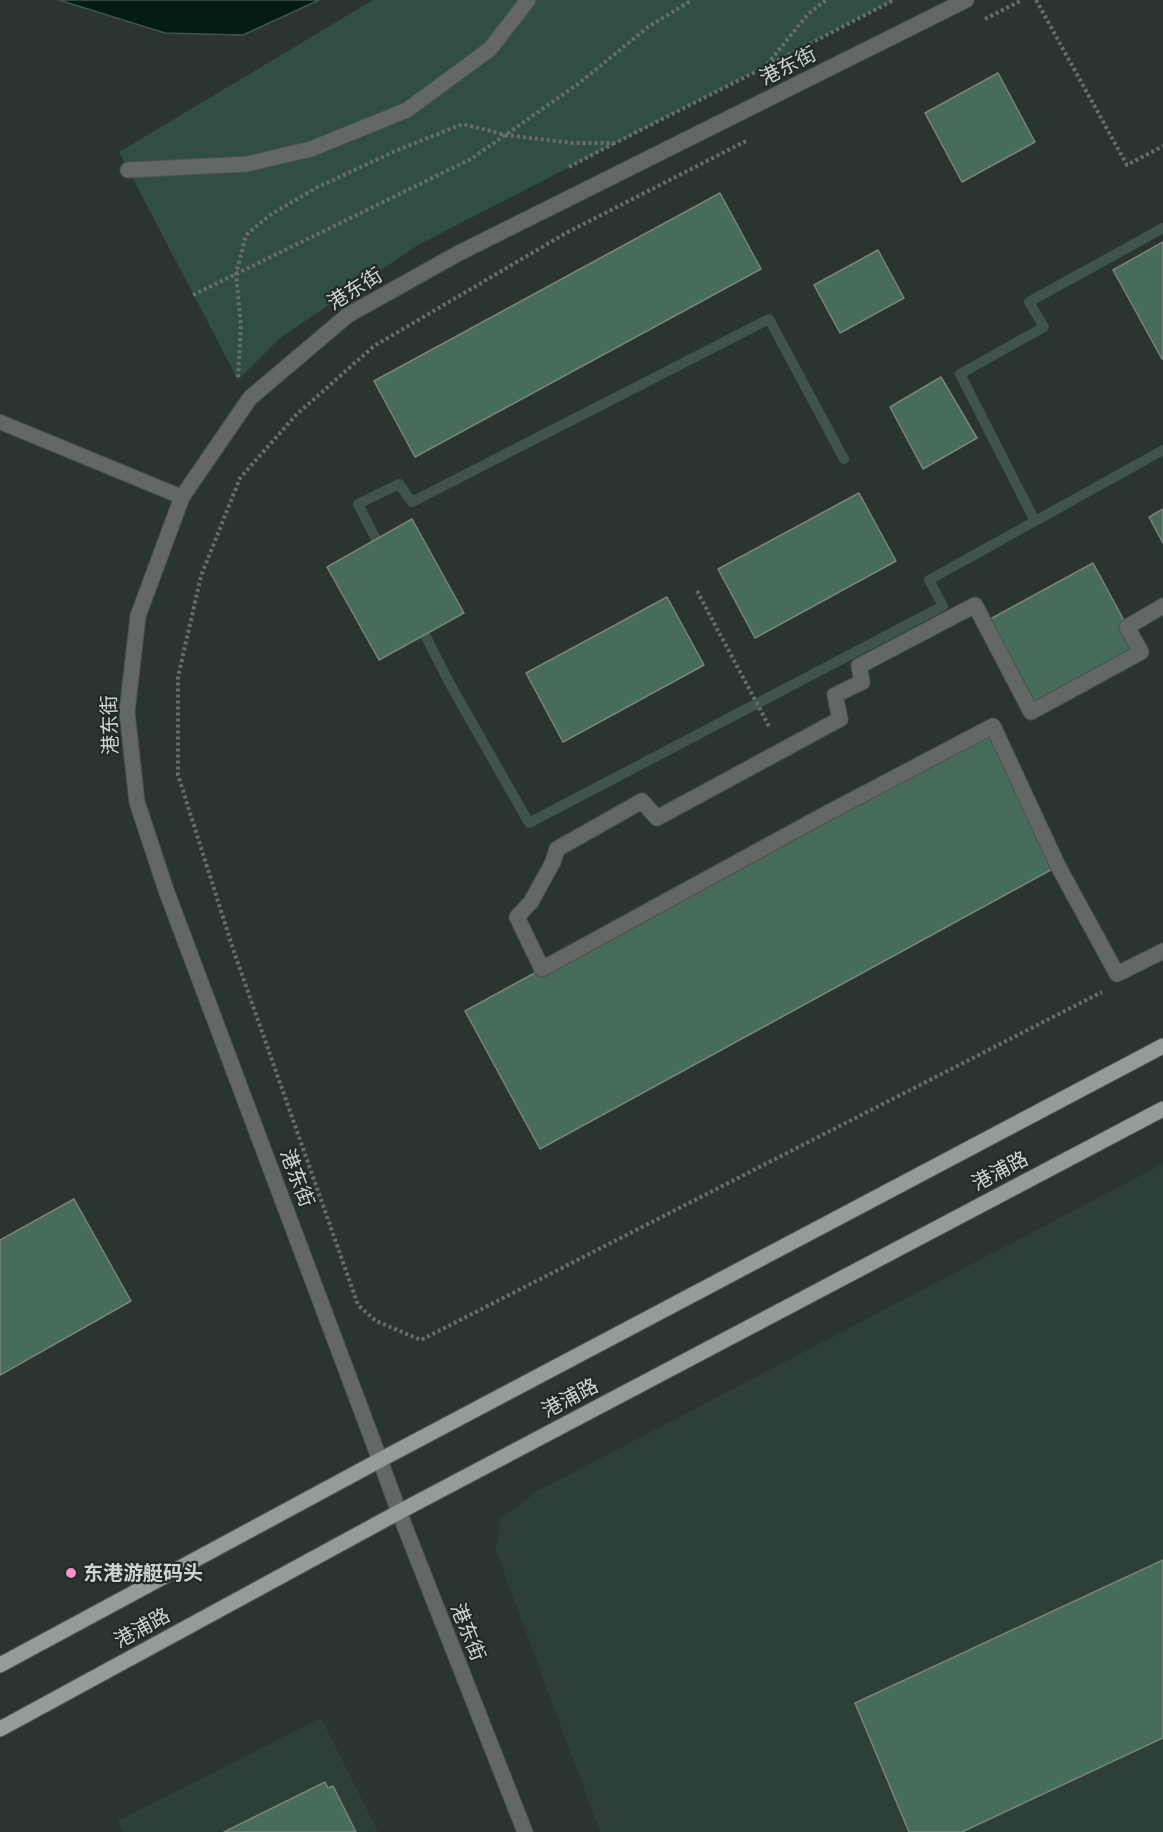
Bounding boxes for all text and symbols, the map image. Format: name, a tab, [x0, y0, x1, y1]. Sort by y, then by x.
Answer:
street label: 港东街	[756, 42, 820, 90]
street label: 港东街	[323, 263, 387, 315]
street label: 港东街	[97, 695, 123, 755]
street label: 港东街	[275, 1146, 319, 1210]
street label: 港浦路	[968, 1146, 1032, 1196]
street label: 港浦路	[538, 1373, 602, 1423]
place label: 东港游艇码头	[83, 1561, 203, 1585]
marker: 东港游艇码头	[64, 1566, 78, 1580]
street label: 港东街	[446, 1600, 490, 1664]
street label: 港浦路	[110, 1603, 174, 1653]

